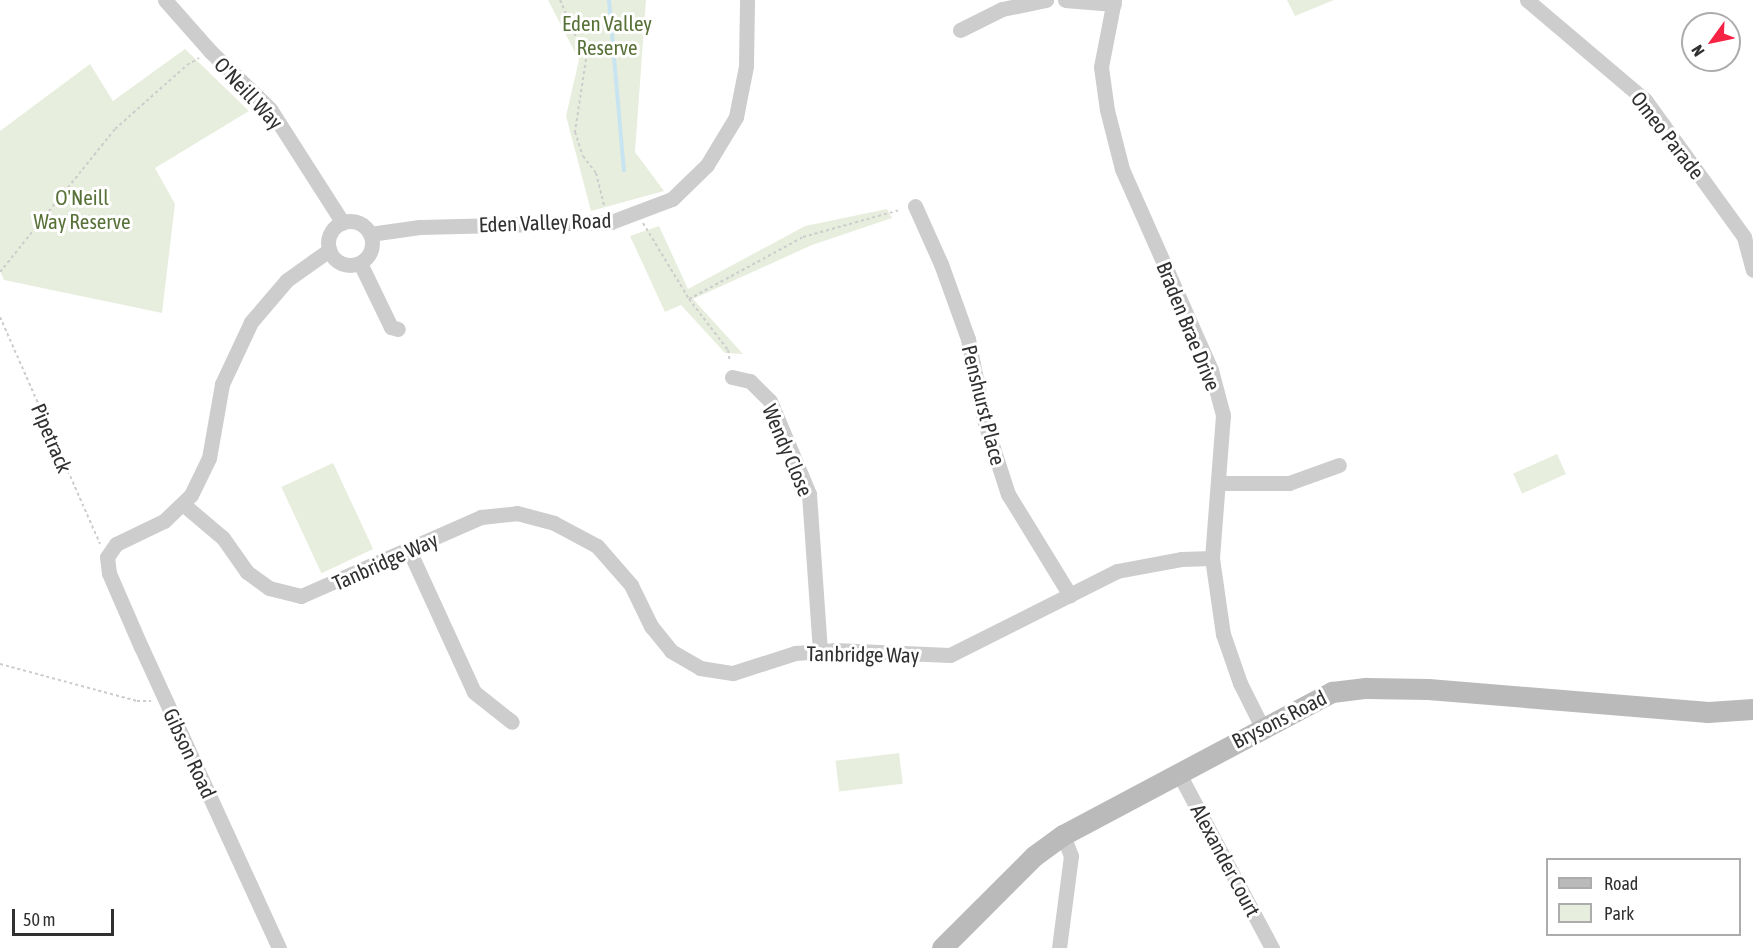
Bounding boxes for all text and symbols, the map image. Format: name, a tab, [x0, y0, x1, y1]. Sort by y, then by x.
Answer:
park label: Eden Valley Reserve	[562, 10, 652, 60]
north arrow	[1681, 12, 1741, 72]
text: N	[1687, 42, 1708, 60]
street label: O'Neill Way	[209, 52, 289, 134]
street label: Omeo Parade	[1626, 86, 1710, 184]
park label: O'Neill Way Reserve	[33, 184, 131, 234]
street label: Eden Valley Road	[478, 207, 612, 237]
street label: Braden Brae Drive	[1152, 258, 1226, 394]
street label: Penshurst Place	[957, 342, 1011, 468]
street label: Pipetrack	[26, 400, 78, 476]
street label: Wendy Close	[757, 400, 819, 500]
street label: Tanbridge Way	[328, 527, 442, 595]
street label: Tanbridge Way	[806, 640, 920, 668]
street label: Brysons Road	[1228, 684, 1330, 754]
street label: Gibson Road	[158, 704, 222, 802]
street label: Alexander Court	[1186, 800, 1266, 920]
legend	[1546, 858, 1741, 936]
text: Road	[1604, 873, 1638, 894]
scale bar	[15, 897, 117, 935]
text: Park	[1604, 903, 1634, 924]
text: 50 m	[23, 909, 55, 930]

